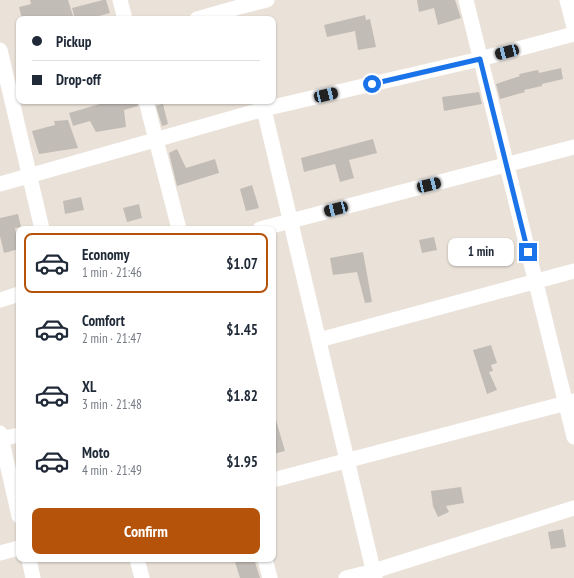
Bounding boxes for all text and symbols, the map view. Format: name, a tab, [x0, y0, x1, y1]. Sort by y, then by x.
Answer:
text: Pickup	[56, 32, 91, 51]
car	[494, 43, 520, 61]
text: Drop-off	[56, 70, 101, 89]
route start	[363, 75, 381, 93]
car	[313, 86, 339, 104]
car	[416, 176, 442, 194]
car	[323, 200, 349, 218]
callout: 1 min	[448, 238, 514, 266]
text: 1 min	[468, 243, 494, 260]
route end	[519, 243, 537, 261]
icon: car	[34, 245, 70, 281]
text: Economy	[82, 245, 130, 264]
text: $1.07	[226, 254, 258, 273]
text: 1 min · 21:46	[82, 264, 142, 281]
icon: car	[34, 311, 70, 347]
text: Comfort	[82, 311, 125, 330]
text: $1.45	[226, 320, 258, 339]
text: 2 min · 21:47	[82, 330, 142, 347]
icon: car	[34, 377, 70, 413]
text: XL	[82, 377, 96, 396]
text: $1.82	[226, 386, 258, 405]
text: 3 min · 21:48	[82, 396, 142, 413]
icon: car	[34, 443, 70, 479]
text: Moto	[82, 443, 110, 462]
text: $1.95	[226, 452, 258, 471]
text: 4 min · 21:49	[82, 462, 142, 479]
button: Confirm	[32, 508, 260, 554]

